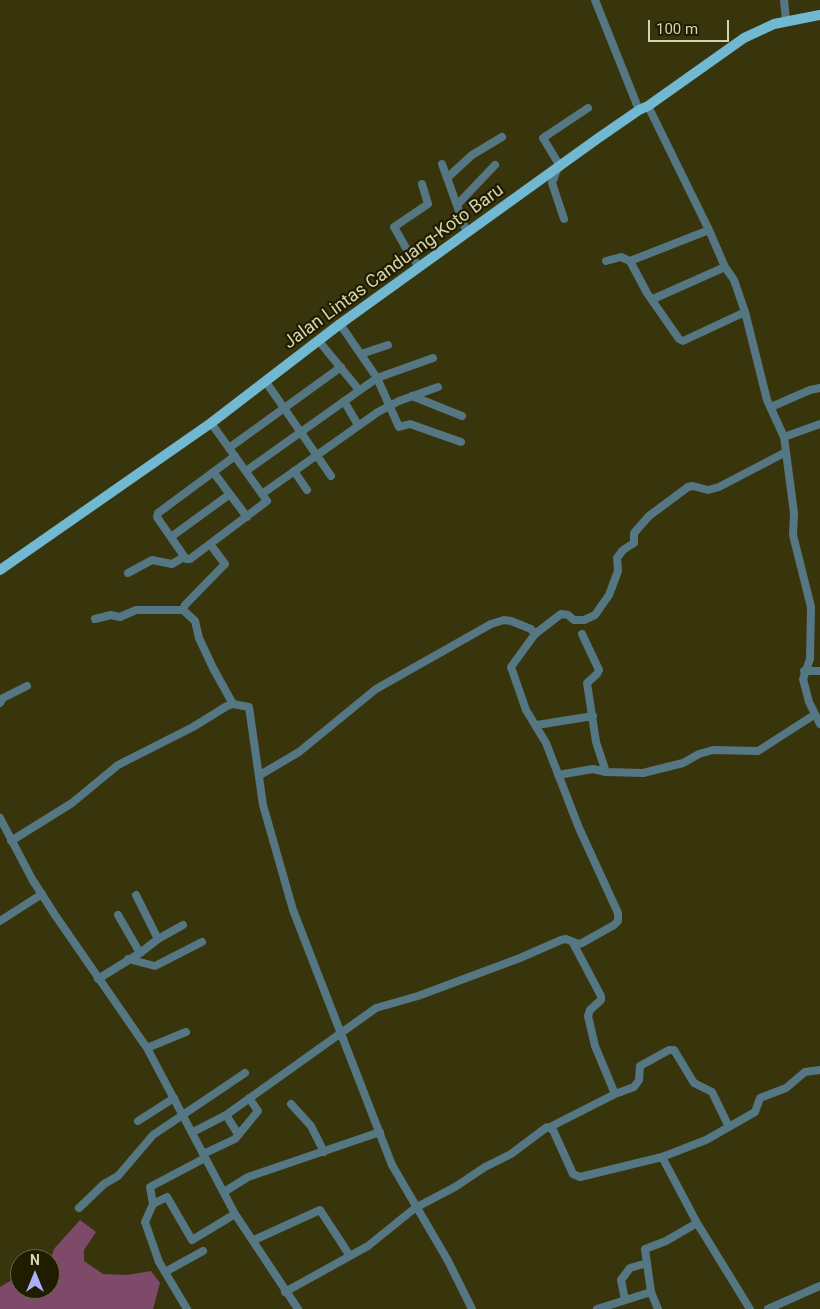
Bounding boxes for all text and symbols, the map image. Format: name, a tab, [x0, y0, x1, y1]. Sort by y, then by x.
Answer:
scale bar	[650, 10, 731, 42]
text: 100 m	[656, 20, 698, 38]
street label: Jalan Lintas Canduang-Koto Baru	[280, 180, 508, 354]
north arrow	[10, 1249, 60, 1299]
text: N	[30, 1252, 40, 1268]

